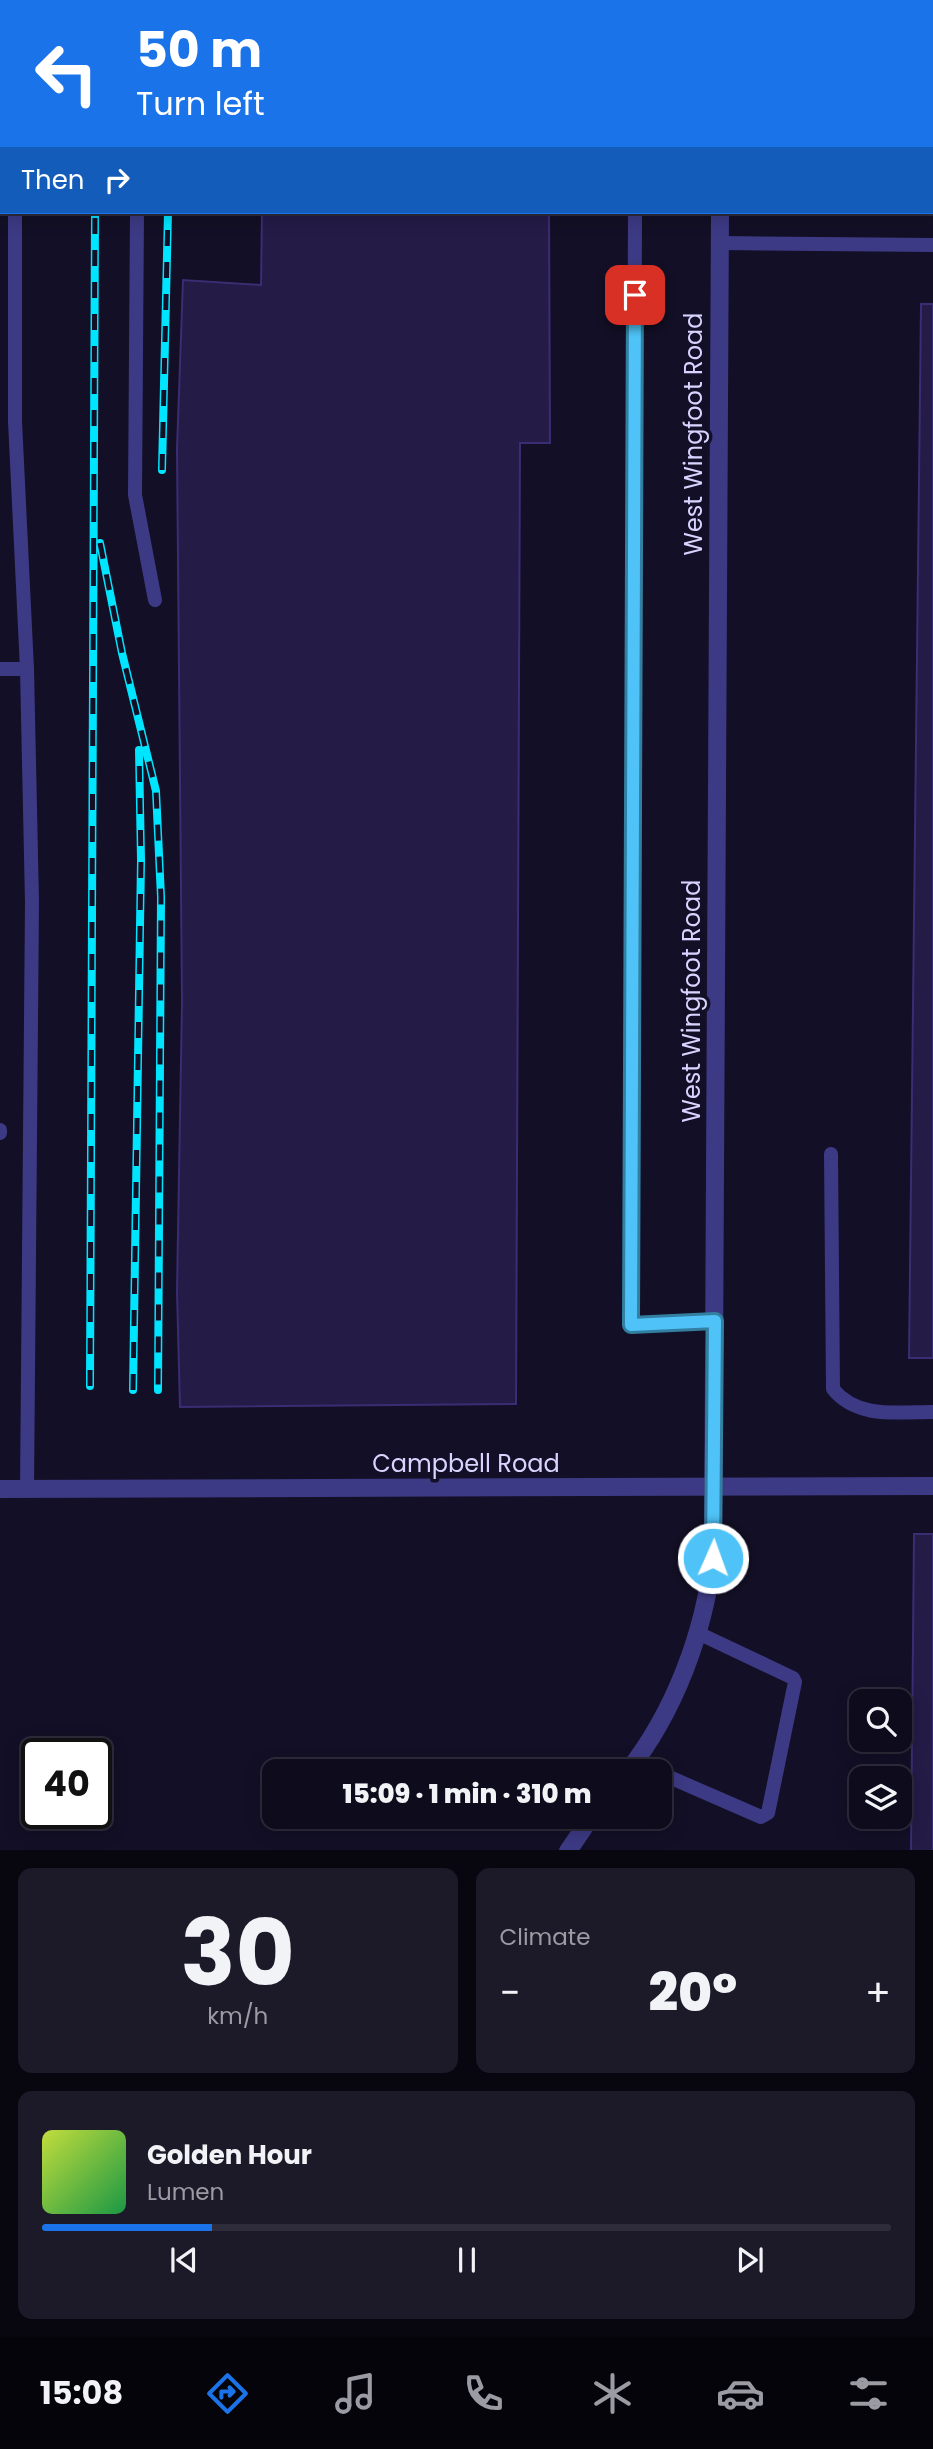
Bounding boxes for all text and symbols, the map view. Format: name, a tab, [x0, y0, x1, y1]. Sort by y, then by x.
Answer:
text: 50 m	[136, 16, 262, 84]
icon: left	[21, 28, 112, 119]
text: Turn left	[136, 81, 265, 126]
icon: right	[98, 161, 136, 199]
text: Then	[21, 162, 84, 198]
pin	[605, 265, 665, 325]
icon: arrive	[616, 276, 654, 314]
street label: West Wingfoot Road	[677, 312, 710, 556]
street label: West Wingfoot Road	[675, 879, 708, 1123]
street label: Campbell Road	[372, 1447, 560, 1480]
position arrow	[676, 1521, 750, 1595]
map controls	[849, 1689, 912, 1829]
button: search	[849, 1689, 912, 1752]
speed limit sign: 40	[21, 1738, 112, 1829]
button: layers	[849, 1766, 912, 1829]
text: 15:09 · 1 min · 310 m	[343, 1776, 591, 1812]
text: 30	[181, 1889, 295, 2017]
text: Climate	[500, 1921, 590, 1953]
text: 20°	[648, 1956, 737, 2029]
text: −	[500, 1966, 520, 2019]
text: +	[865, 1966, 891, 2019]
text: km/h	[207, 2000, 268, 2032]
text: Golden Hour	[147, 2137, 312, 2173]
text: Lumen	[147, 2176, 224, 2208]
icon: previous	[165, 2241, 203, 2279]
icon: pause	[448, 2241, 486, 2279]
icon: next	[731, 2241, 769, 2279]
icon: directions	[203, 2369, 252, 2418]
icon: music	[331, 2369, 380, 2418]
icon: phone	[459, 2369, 508, 2418]
icon: climate	[588, 2369, 637, 2418]
icon: car	[716, 2369, 765, 2418]
icon: filters	[844, 2369, 893, 2418]
text: 15:08	[40, 2370, 123, 2415]

